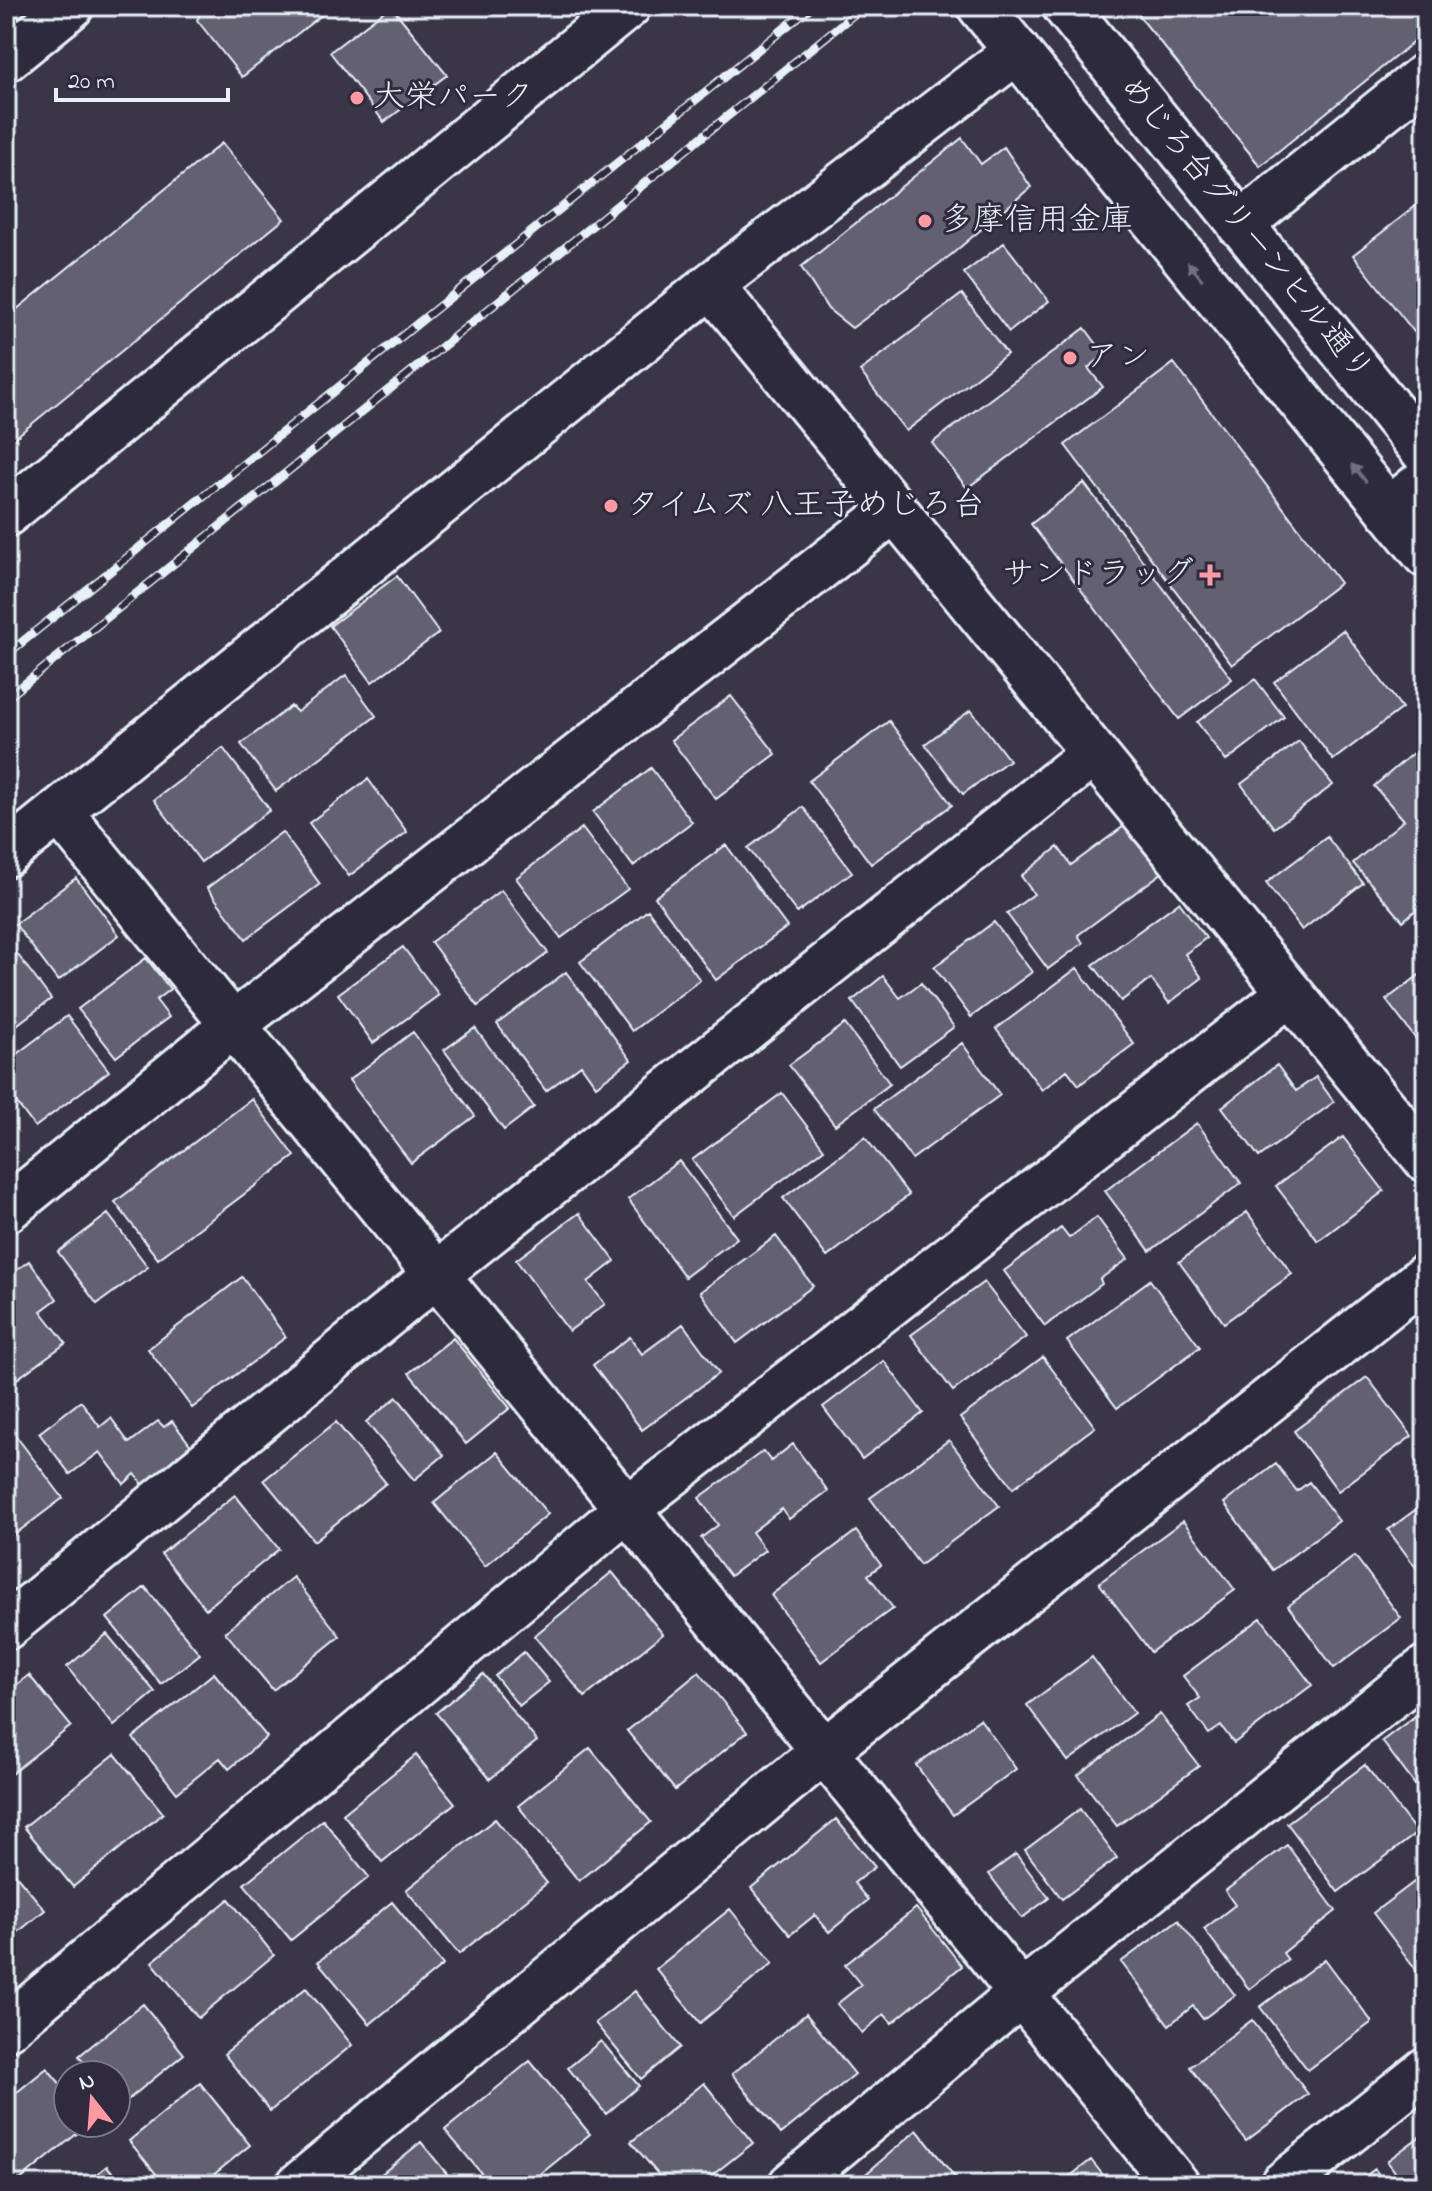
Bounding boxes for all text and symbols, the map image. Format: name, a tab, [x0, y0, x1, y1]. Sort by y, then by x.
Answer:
scale bar	[56, 52, 228, 102]
text: 20 m	[68, 65, 115, 100]
street label: めじろ台グリーンヒル通り	[1107, 67, 1383, 393]
place label: 大栄パーク	[373, 75, 533, 122]
marker: 大栄パーク	[348, 89, 366, 107]
place label: 多摩信用金庫	[941, 198, 1133, 245]
marker: 多摩信用金庫	[916, 212, 934, 230]
one-way arrow	[1187, 261, 1204, 281]
place label: アン	[1086, 335, 1150, 382]
marker: アン	[1061, 349, 1079, 367]
one-way arrow	[1351, 463, 1368, 483]
place label: タイムズ 八王子めじろ台	[627, 483, 984, 530]
marker: タイムズ 八王子めじろ台	[602, 497, 620, 515]
place label: サンドラッグ	[1002, 552, 1194, 599]
marker: サンドラッグ	[1201, 566, 1219, 584]
north arrow	[52, 2059, 132, 2139]
text: N	[75, 2065, 99, 2100]

